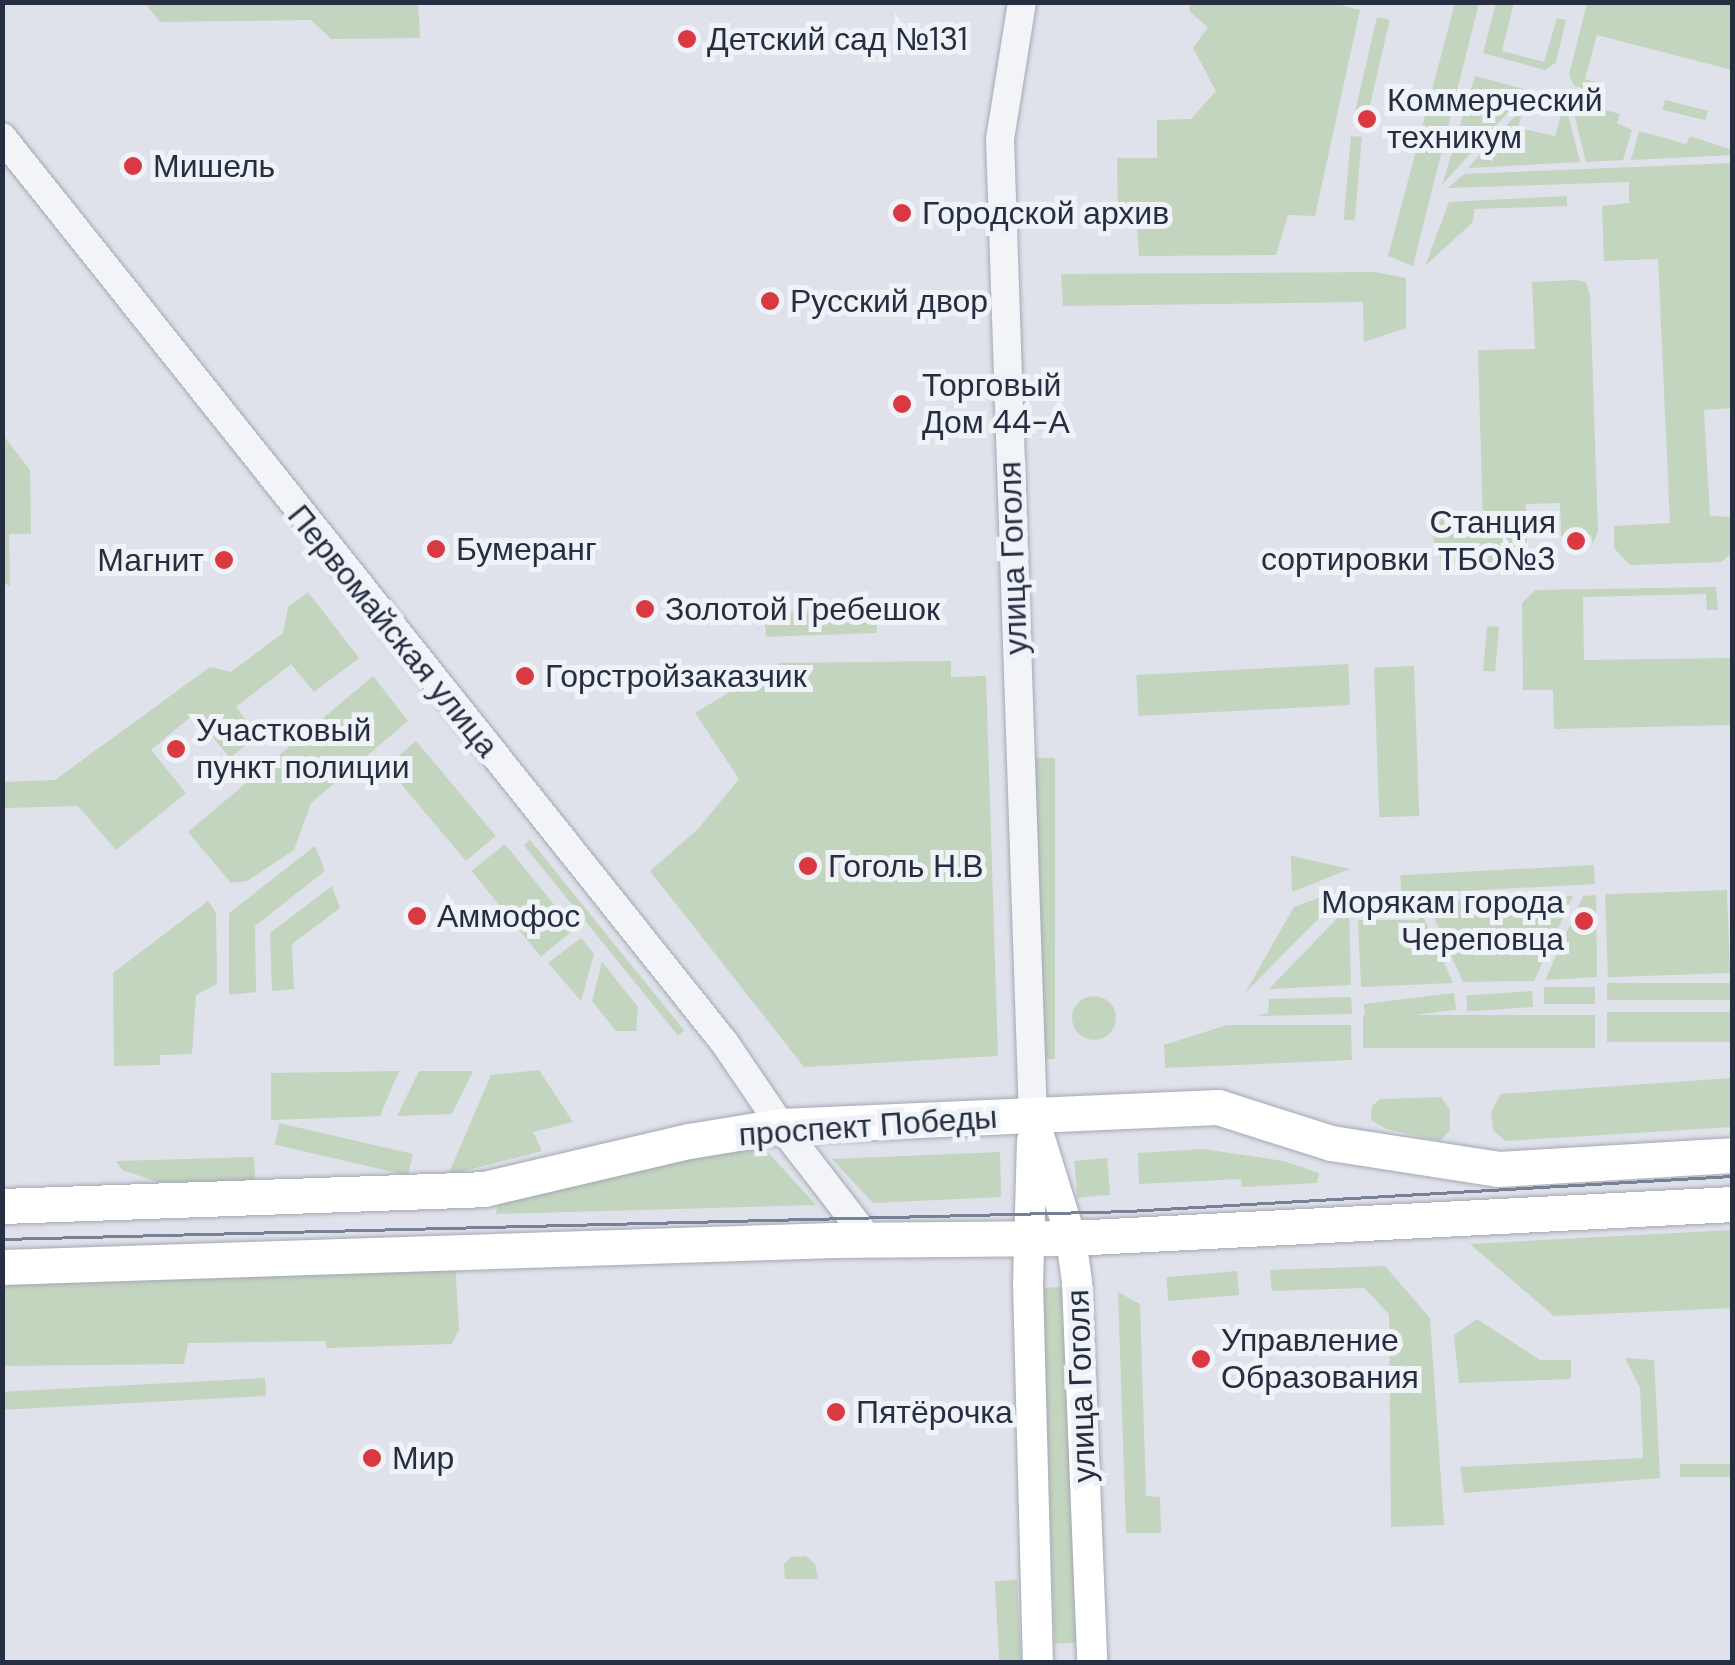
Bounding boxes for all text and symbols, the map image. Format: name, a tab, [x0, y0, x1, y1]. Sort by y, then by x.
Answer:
place label: Детский сад №131	[707, 20, 968, 58]
marker: Детский сад №131	[676, 28, 698, 50]
place label: Коммерческий техникум	[1387, 82, 1603, 157]
marker: Коммерческий техникум	[1356, 108, 1378, 130]
place label: Мишель	[153, 147, 275, 185]
marker: Мишель	[122, 155, 144, 177]
place label: Городской архив	[922, 194, 1169, 232]
marker: Городской архив	[891, 202, 913, 224]
place label: Русский двор	[790, 282, 988, 320]
marker: Русский двор	[759, 290, 781, 312]
place label: Торговый Дом 44-А	[922, 367, 1070, 442]
marker: Торговый Дом 44-А	[891, 393, 913, 415]
street label: улица Гоголя	[990, 461, 1036, 655]
street label: Первомайская улица	[280, 497, 506, 765]
place label: Станция сортировки ТБО№3	[1261, 504, 1556, 579]
place label: Бумеранг	[456, 530, 597, 568]
marker: Станция сортировки ТБО№3	[1565, 530, 1587, 552]
marker: Бумеранг	[425, 538, 447, 560]
place label: Магнит	[97, 541, 204, 579]
marker: Магнит	[213, 549, 235, 571]
place label: Золотой Гребешок	[665, 590, 940, 628]
marker: Золотой Гребешок	[634, 598, 656, 620]
place label: Горстройзаказчик	[545, 657, 807, 695]
marker: Горстройзаказчик	[514, 665, 536, 687]
place label: Участковый пункт полиции	[196, 712, 410, 787]
marker: Участковый пункт полиции	[165, 738, 187, 760]
place label: Гоголь Н.В	[828, 847, 984, 885]
marker: Гоголь Н.В	[797, 855, 819, 877]
place label: Морякам города Череповца	[1321, 884, 1564, 959]
place label: Аммофос	[437, 897, 580, 935]
marker: Аммофос	[406, 905, 428, 927]
marker: Морякам города Череповца	[1573, 910, 1595, 932]
street label: проспект Победы	[737, 1098, 999, 1154]
street label: улица Гоголя	[1058, 1289, 1104, 1483]
place label: Управление Образования	[1221, 1322, 1419, 1397]
marker: Управление Образования	[1190, 1348, 1212, 1370]
place label: Пятёрочка	[856, 1393, 1013, 1431]
marker: Пятёрочка	[825, 1401, 847, 1423]
place label: Мир	[392, 1439, 454, 1477]
marker: Мир	[361, 1447, 383, 1469]

